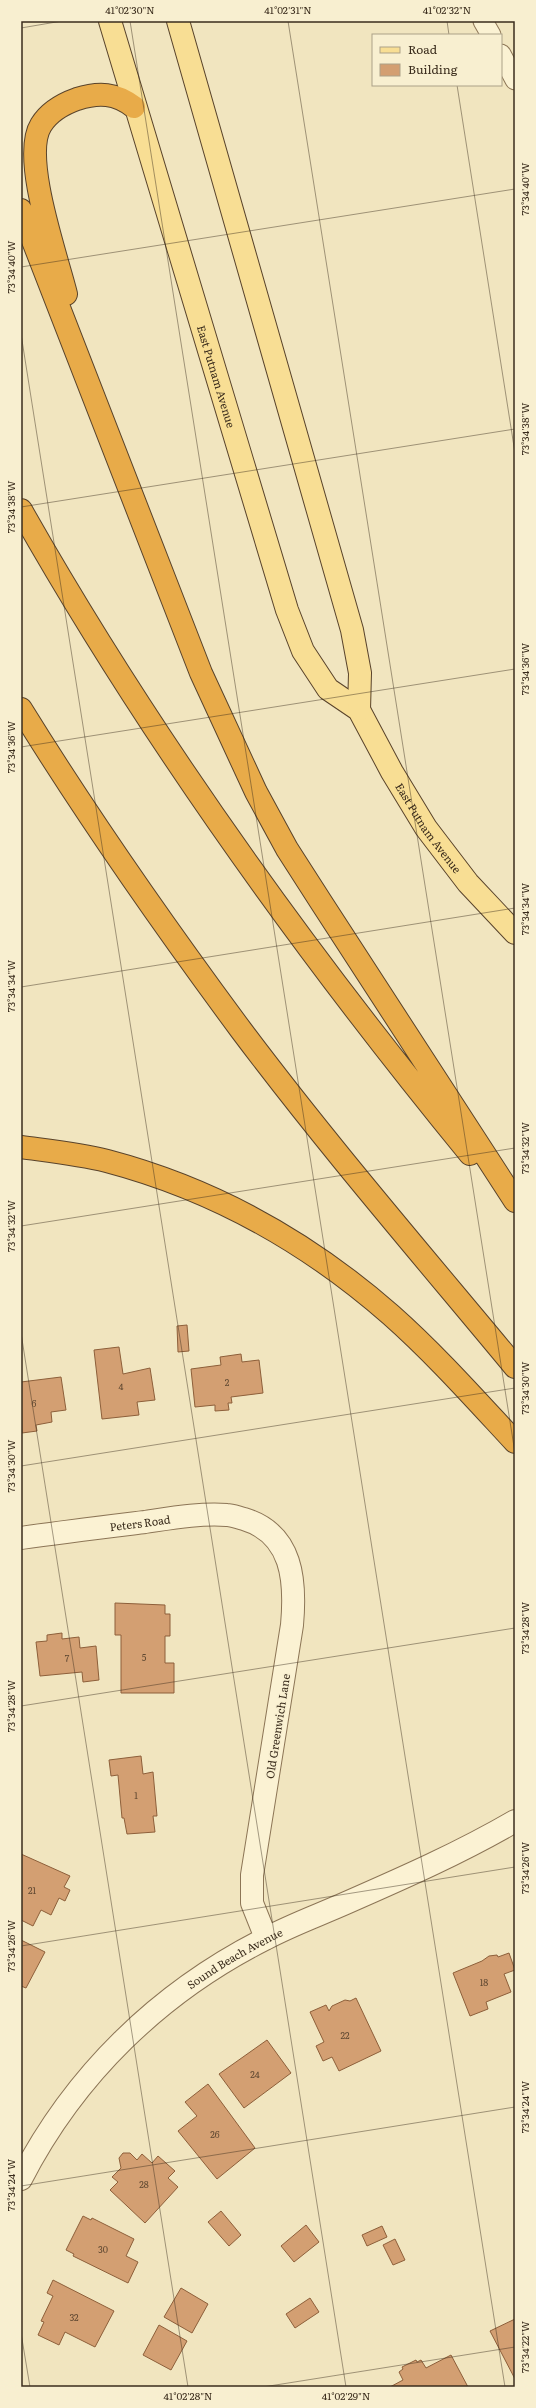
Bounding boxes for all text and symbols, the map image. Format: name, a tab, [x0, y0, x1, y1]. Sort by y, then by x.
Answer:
text: 41°02'30"N	[105, 2, 155, 17]
text: 41°02'31"N	[264, 2, 312, 17]
text: 41°02'32"N	[423, 2, 471, 17]
legend	[372, 34, 502, 86]
text: Road	[408, 40, 438, 58]
text: Building	[408, 60, 458, 78]
text: 73°34'40"W	[517, 162, 532, 215]
text: 73°34'40"W	[3, 240, 18, 293]
street label: East Putnam Avenue	[194, 323, 240, 430]
text: 73°34'38"W	[517, 403, 532, 455]
text: 73°34'38"W	[3, 481, 18, 533]
text: 73°34'36"W	[517, 643, 532, 695]
text: 73°34'36"W	[3, 721, 18, 773]
street label: East Putnam Avenue	[392, 779, 466, 876]
text: 73°34'34"W	[517, 883, 532, 935]
text: 73°34'34"W	[3, 960, 18, 1012]
text: 73°34'32"W	[517, 1122, 532, 1174]
text: 73°34'32"W	[3, 1200, 18, 1252]
text: 73°34'30"W	[517, 1361, 532, 1414]
house number: 2	[225, 1375, 230, 1389]
house number: 4	[119, 1379, 124, 1393]
house number: 6	[32, 1396, 37, 1410]
text: 73°34'30"W	[3, 1439, 18, 1492]
street label: Peters Road	[109, 1510, 172, 1534]
text: 73°34'28"W	[517, 1602, 532, 1654]
house number: 5	[142, 1650, 147, 1664]
house number: 7	[65, 1651, 70, 1665]
street label: Old Greenwich Lane	[261, 1672, 293, 1780]
text: 73°34'28"W	[3, 1680, 18, 1732]
house number: 1	[134, 1788, 138, 1802]
text: 73°34'26"W	[517, 1842, 532, 1894]
house number: 21	[28, 1883, 36, 1897]
text: 73°34'26"W	[3, 1920, 18, 1972]
street label: Sound Beach Avenue	[183, 1923, 285, 1992]
house number: 18	[480, 1975, 488, 1989]
house number: 22	[340, 2028, 350, 2042]
house number: 24	[250, 2067, 260, 2081]
text: 73°34'24"W	[517, 2081, 532, 2133]
house number: 26	[210, 2127, 220, 2141]
text: 73°34'24"W	[3, 2159, 18, 2211]
house number: 28	[139, 2177, 149, 2191]
house number: 30	[98, 2242, 108, 2256]
house number: 32	[69, 2310, 79, 2324]
text: 73°34'22"W	[517, 2321, 532, 2373]
text: 41°02'28"N	[164, 2388, 212, 2403]
text: 41°02'29"N	[322, 2388, 370, 2403]

